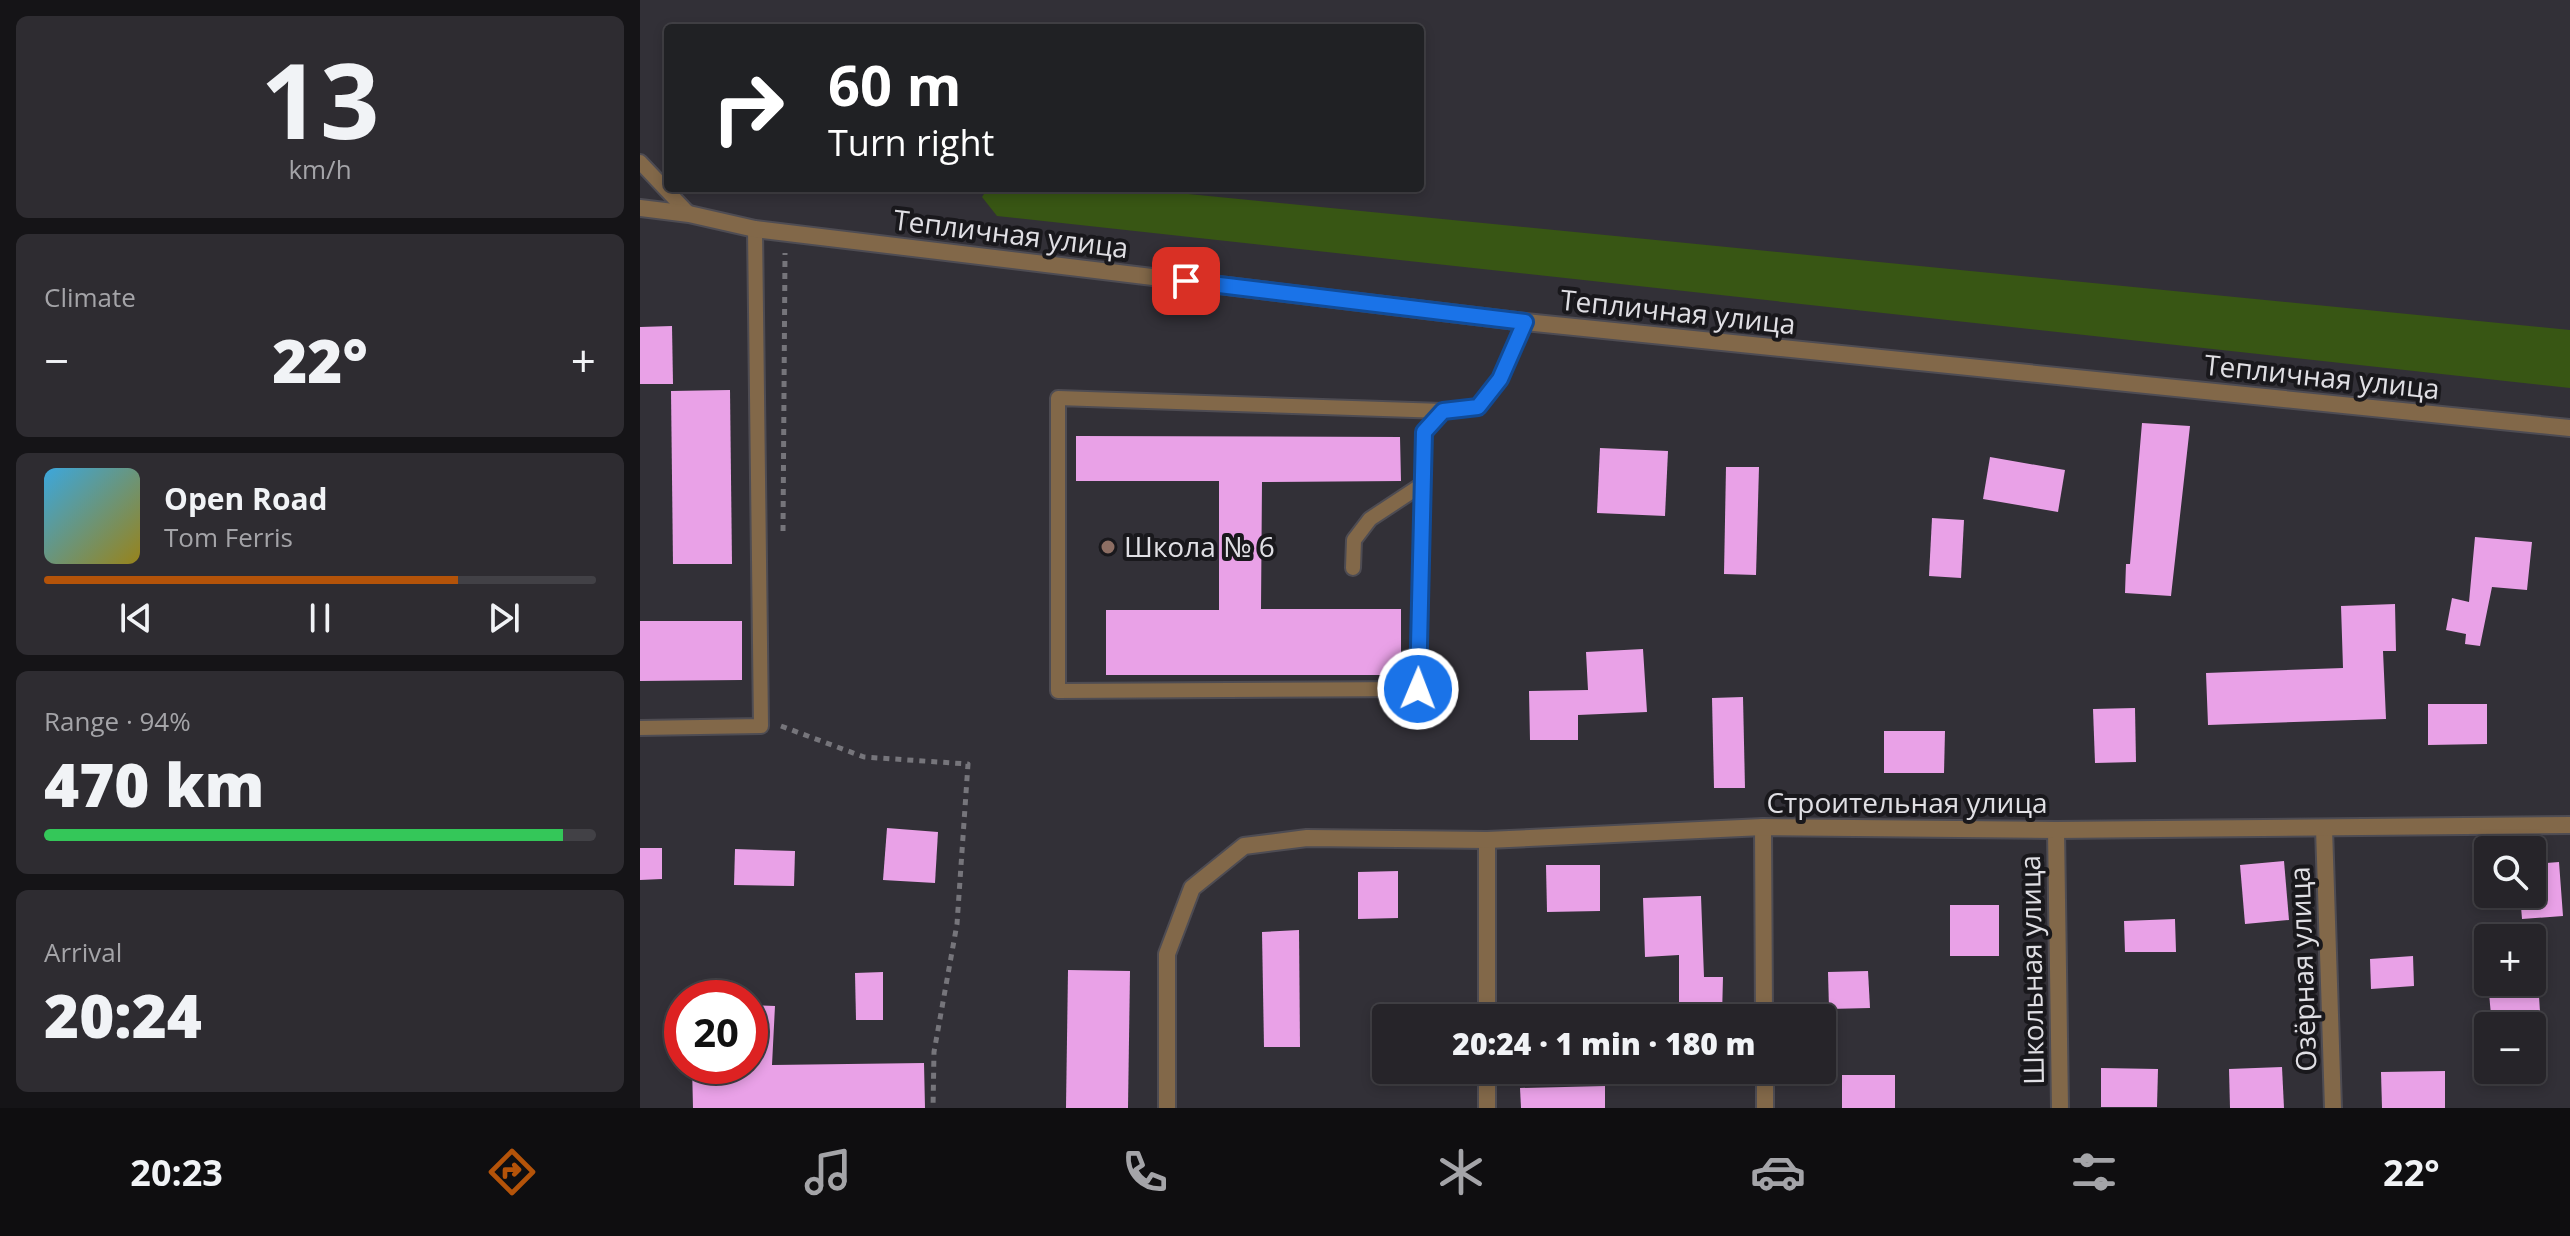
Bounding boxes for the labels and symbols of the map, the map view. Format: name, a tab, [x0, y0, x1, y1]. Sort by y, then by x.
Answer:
street label: Тепличная улица	[892, 200, 1131, 266]
pin	[1152, 247, 1220, 315]
street label: Тепличная улица	[1559, 280, 1798, 342]
street label: Тепличная улица	[2203, 345, 2442, 407]
place label: Школа № 6	[1124, 527, 1275, 565]
marker: Школа № 6	[1099, 538, 1117, 556]
position arrow	[1376, 647, 1460, 731]
street label: Строительная улица	[1766, 783, 2048, 821]
street label: Школьная улица	[2010, 855, 2052, 1085]
street label: Озёрная улица	[2279, 866, 2325, 1072]
speed limit sign: 20	[664, 980, 768, 1084]

